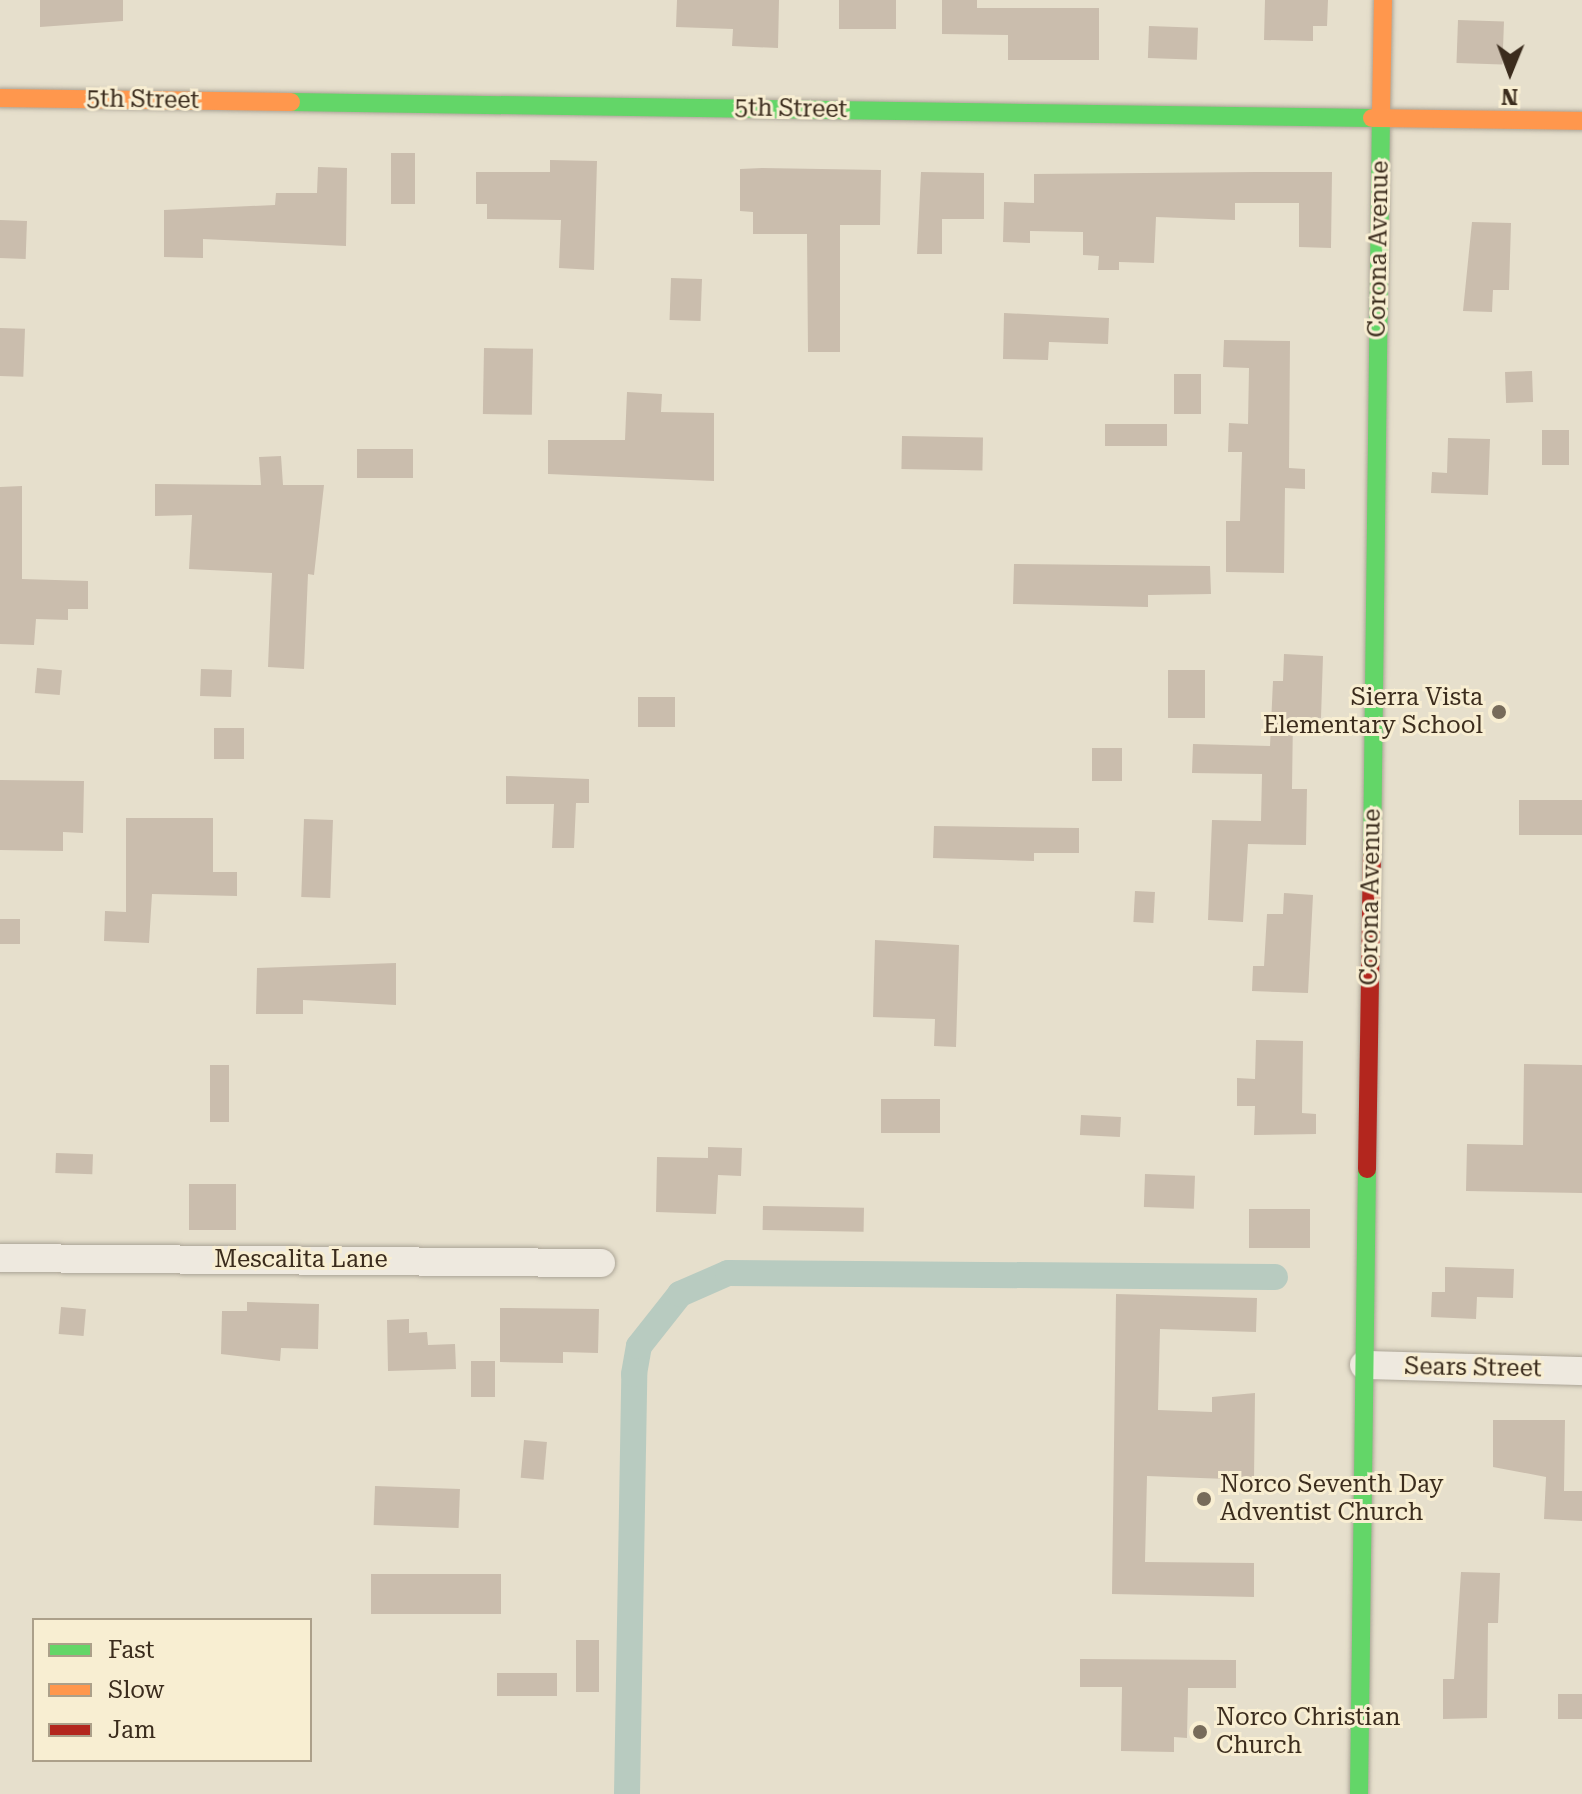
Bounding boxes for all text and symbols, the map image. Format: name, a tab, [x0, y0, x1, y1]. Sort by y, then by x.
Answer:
north arrow	[1470, 32, 1550, 112]
text: N	[1501, 84, 1518, 109]
street label: 5th Street	[86, 85, 200, 115]
street label: 5th Street	[734, 94, 848, 124]
street label: Corona Avenue	[1363, 160, 1395, 338]
place label: Sierra Vista Elementary School	[1263, 684, 1483, 740]
marker: Sierra Vista Elementary School	[1490, 703, 1508, 721]
street label: Corona Avenue	[1355, 808, 1387, 986]
street label: Mescalita Lane	[214, 1246, 388, 1274]
street label: Sears Street	[1404, 1352, 1542, 1384]
place label: Norco Seventh Day Adventist Church	[1220, 1471, 1444, 1527]
marker: Norco Seventh Day Adventist Church	[1195, 1490, 1213, 1508]
legend	[32, 1618, 312, 1762]
text: Fast	[108, 1636, 155, 1664]
text: Slow	[108, 1676, 164, 1704]
place label: Norco Christian Church	[1216, 1704, 1400, 1760]
text: Jam	[108, 1716, 156, 1744]
marker: Norco Christian Church	[1191, 1723, 1209, 1741]

